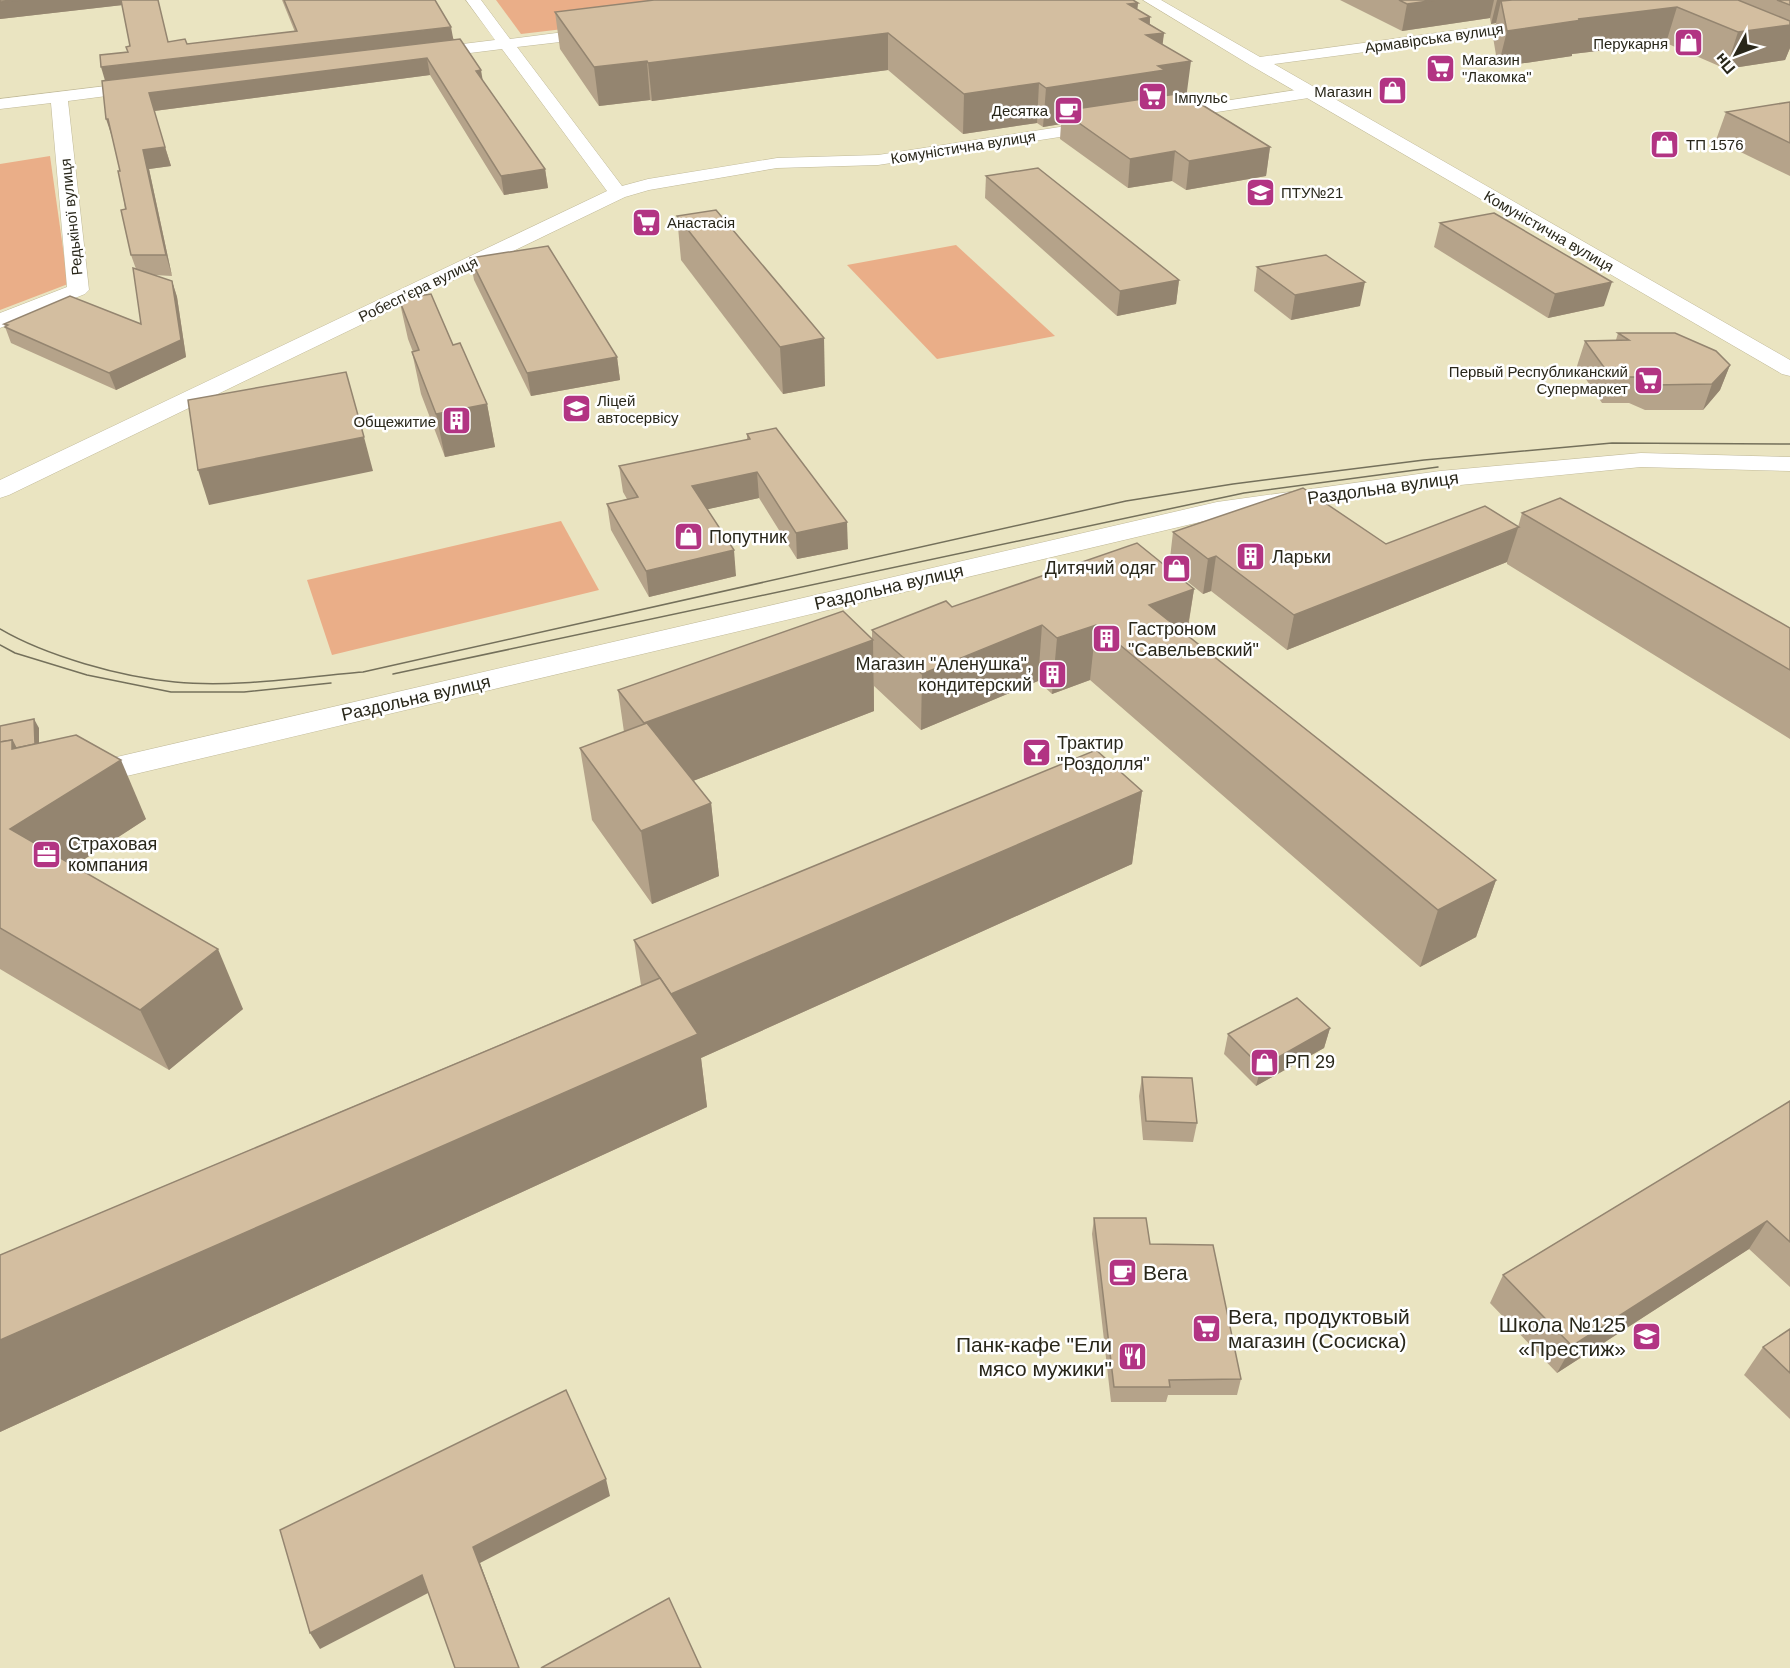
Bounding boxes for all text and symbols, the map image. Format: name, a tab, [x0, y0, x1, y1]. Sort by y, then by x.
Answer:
street label: Армавірська вулиця	[1363, 20, 1505, 56]
north arrow	[1706, 24, 1766, 84]
shop icon: Перукарня	[1673, 27, 1705, 59]
place label: Перукарня	[1593, 35, 1668, 52]
text: Пн	[1712, 50, 1738, 77]
place label: Магазин "Лакомка"	[1462, 51, 1531, 85]
supermarket icon: Магазин "Лакомка"	[1425, 52, 1457, 84]
shop icon: Магазин	[1377, 75, 1409, 107]
supermarket icon: Імпульс	[1137, 81, 1169, 113]
place label: Магазин	[1314, 83, 1372, 100]
place label: Імпульс	[1174, 89, 1228, 106]
cafe icon: Десятка	[1053, 94, 1085, 126]
place label: Десятка	[992, 102, 1049, 119]
street label: Комуністична вулиця	[889, 127, 1037, 167]
shop icon: ТП 1576	[1649, 128, 1681, 160]
place label: ТП 1576	[1686, 136, 1743, 153]
street label: Редькіної вулиця	[56, 158, 86, 276]
school or university icon: ПТУ№21	[1244, 176, 1276, 208]
place label: ПТУ№21	[1281, 184, 1343, 201]
street label: Комуністична вулиця	[1481, 187, 1617, 275]
supermarket icon: Анастасія	[630, 206, 662, 238]
place label: Анастасія	[667, 214, 735, 231]
street label: Робесп’єра вулиця	[356, 253, 480, 325]
place label: Первый Республиканский Супермаркет	[1449, 363, 1628, 397]
supermarket icon: Первый Республиканский Супермаркет	[1633, 364, 1665, 396]
place label: Ліцей автосервісу	[597, 392, 679, 426]
school or university icon: Ліцей автосервісу	[560, 393, 592, 425]
building icon: Общежитие	[441, 405, 473, 437]
place label: Общежитие	[353, 413, 436, 430]
street label: Раздольна вулиця	[1306, 467, 1460, 509]
shop icon: Попутник	[672, 521, 704, 553]
place label: Попутник	[709, 527, 787, 547]
building icon: Ларьки	[1235, 541, 1267, 573]
place label: Ларьки	[1272, 547, 1331, 567]
shop icon: Дитячий одяг	[1161, 552, 1193, 584]
place label: Дитячий одяг	[1045, 558, 1156, 578]
street label: Раздольна вулиця	[812, 560, 966, 614]
place label: Гастроном "Савельевский"	[1128, 619, 1259, 660]
building icon: Гастроном "Савельевский"	[1091, 623, 1123, 655]
place label: Магазин "Аленушка", кондитерский	[856, 654, 1032, 695]
building icon: Магазин "Аленушка", кондитерский	[1037, 658, 1069, 690]
street label: Раздольна вулиця	[339, 671, 493, 725]
place label: Трактир "Роздолля"	[1057, 733, 1150, 774]
bar icon: Трактир "Роздолля"	[1020, 737, 1052, 769]
place label: Страховая компания	[68, 834, 157, 875]
office icon: Страховая компания	[31, 838, 63, 870]
shop icon: РП 29	[1248, 1046, 1280, 1078]
place label: РП 29	[1285, 1052, 1335, 1072]
cafe icon: Вега	[1106, 1256, 1138, 1288]
place label: Вега	[1143, 1261, 1188, 1284]
place label: Вега, продуктовый магазин (Сосиска)	[1228, 1305, 1410, 1352]
supermarket icon: Вега, продуктовый магазин (Сосиска)	[1191, 1312, 1223, 1344]
place label: Школа №125 «Престиж»	[1499, 1313, 1626, 1360]
school or university icon: Школа №125 «Престиж»	[1631, 1320, 1663, 1352]
place label: Панк-кафе "Ели мясо мужики"	[956, 1333, 1112, 1380]
restaurant icon: Панк-кафе "Ели мясо мужики"	[1117, 1340, 1149, 1372]

